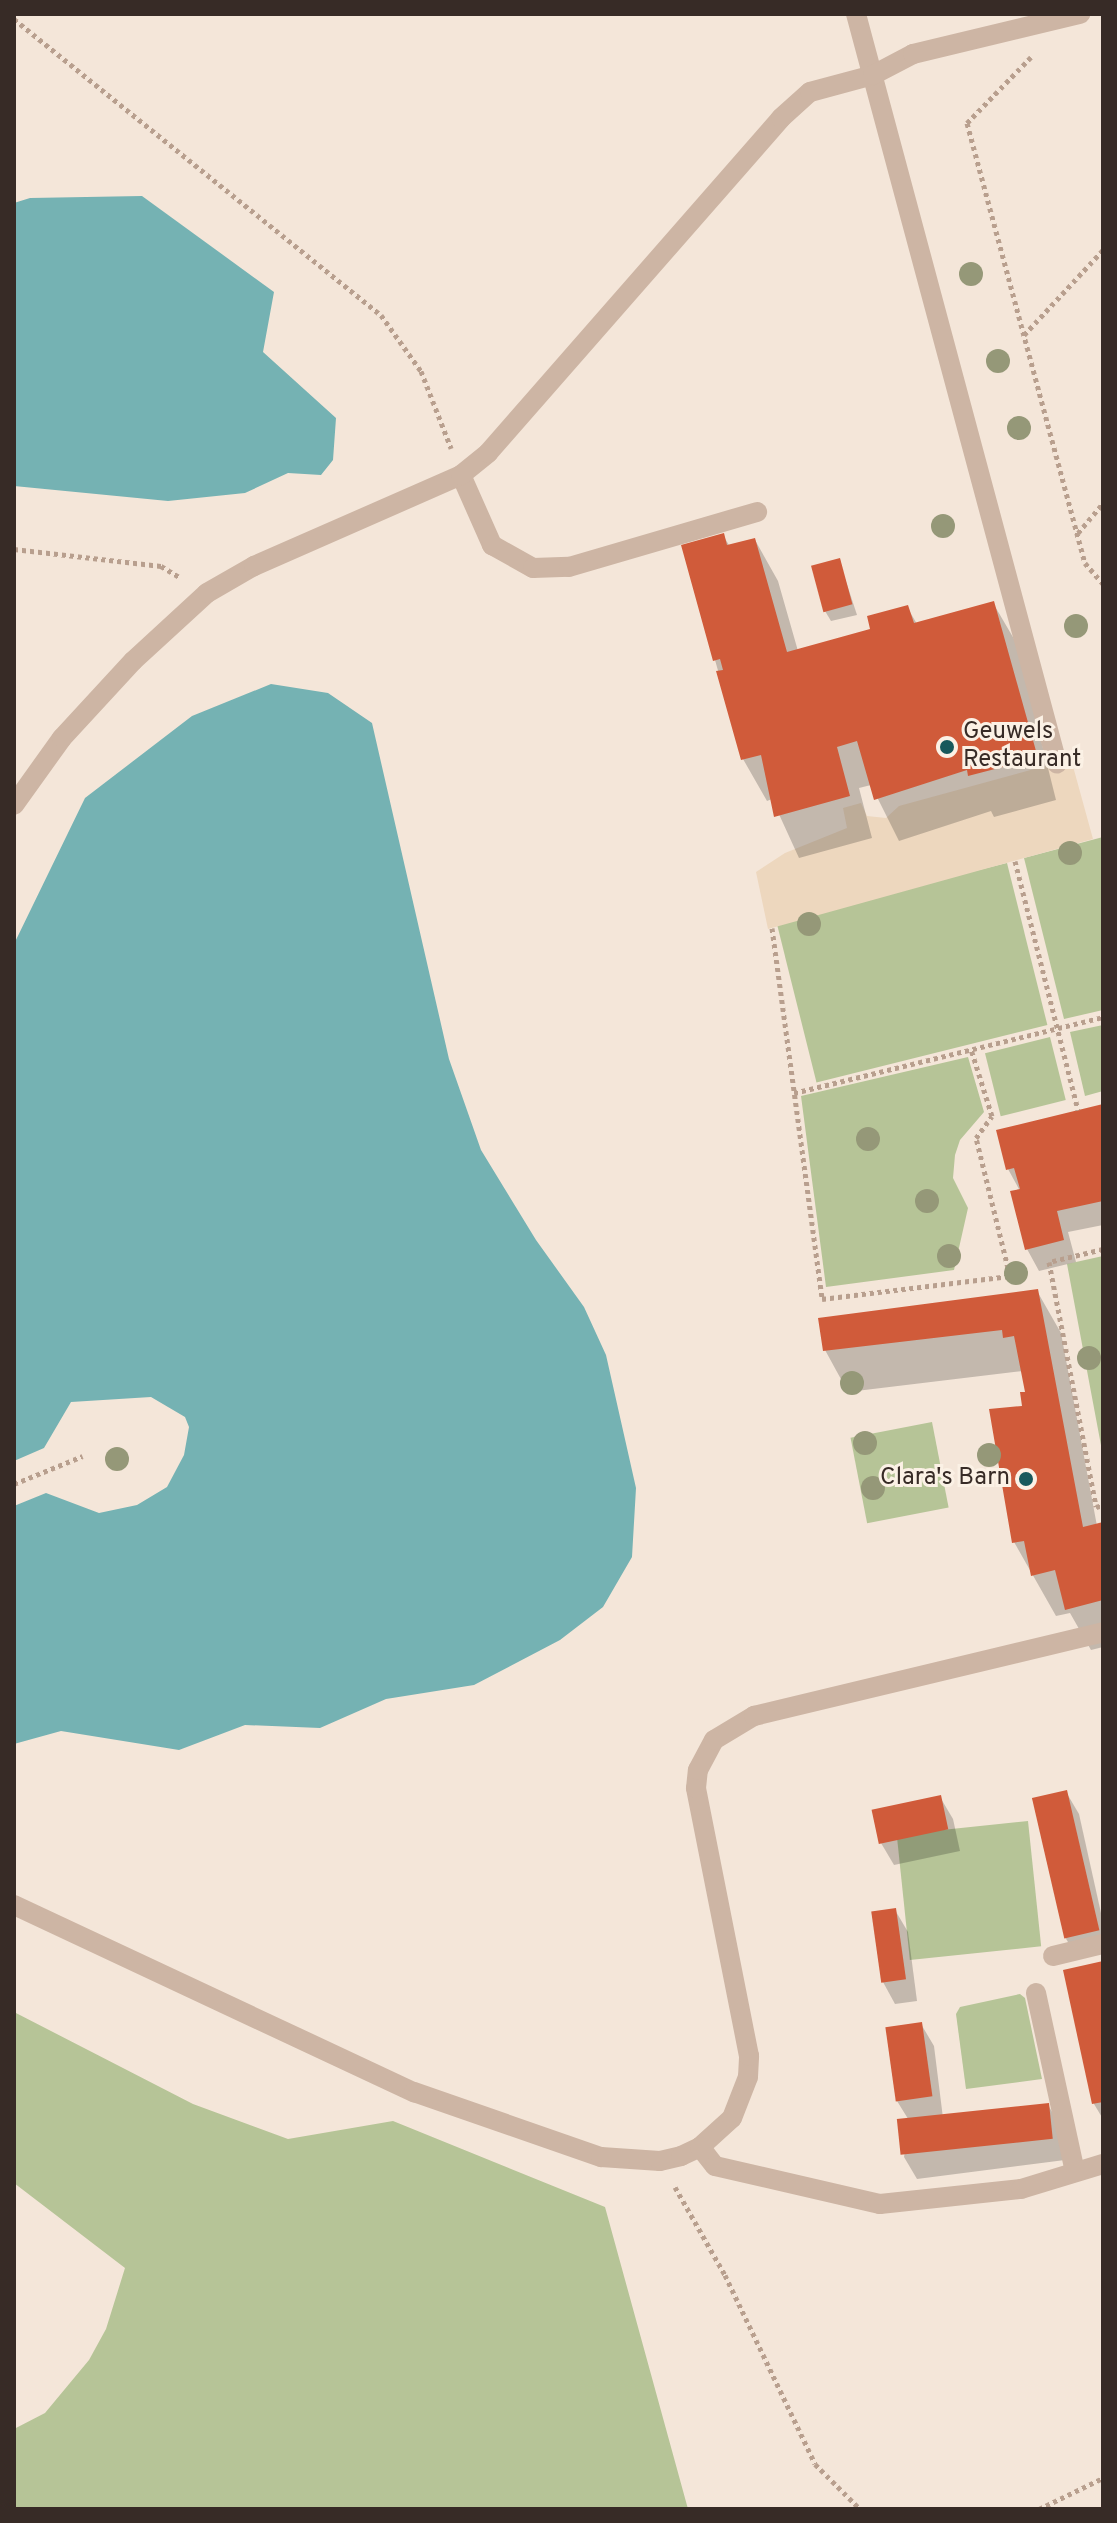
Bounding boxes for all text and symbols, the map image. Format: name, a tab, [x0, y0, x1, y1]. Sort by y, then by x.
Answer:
place label: Geuwels Restaurant	[963, 719, 1081, 775]
marker: Geuwels Restaurant	[938, 738, 956, 756]
place label: Clara's Barn	[880, 1465, 1010, 1493]
marker: Clara's Barn	[1017, 1470, 1035, 1488]

